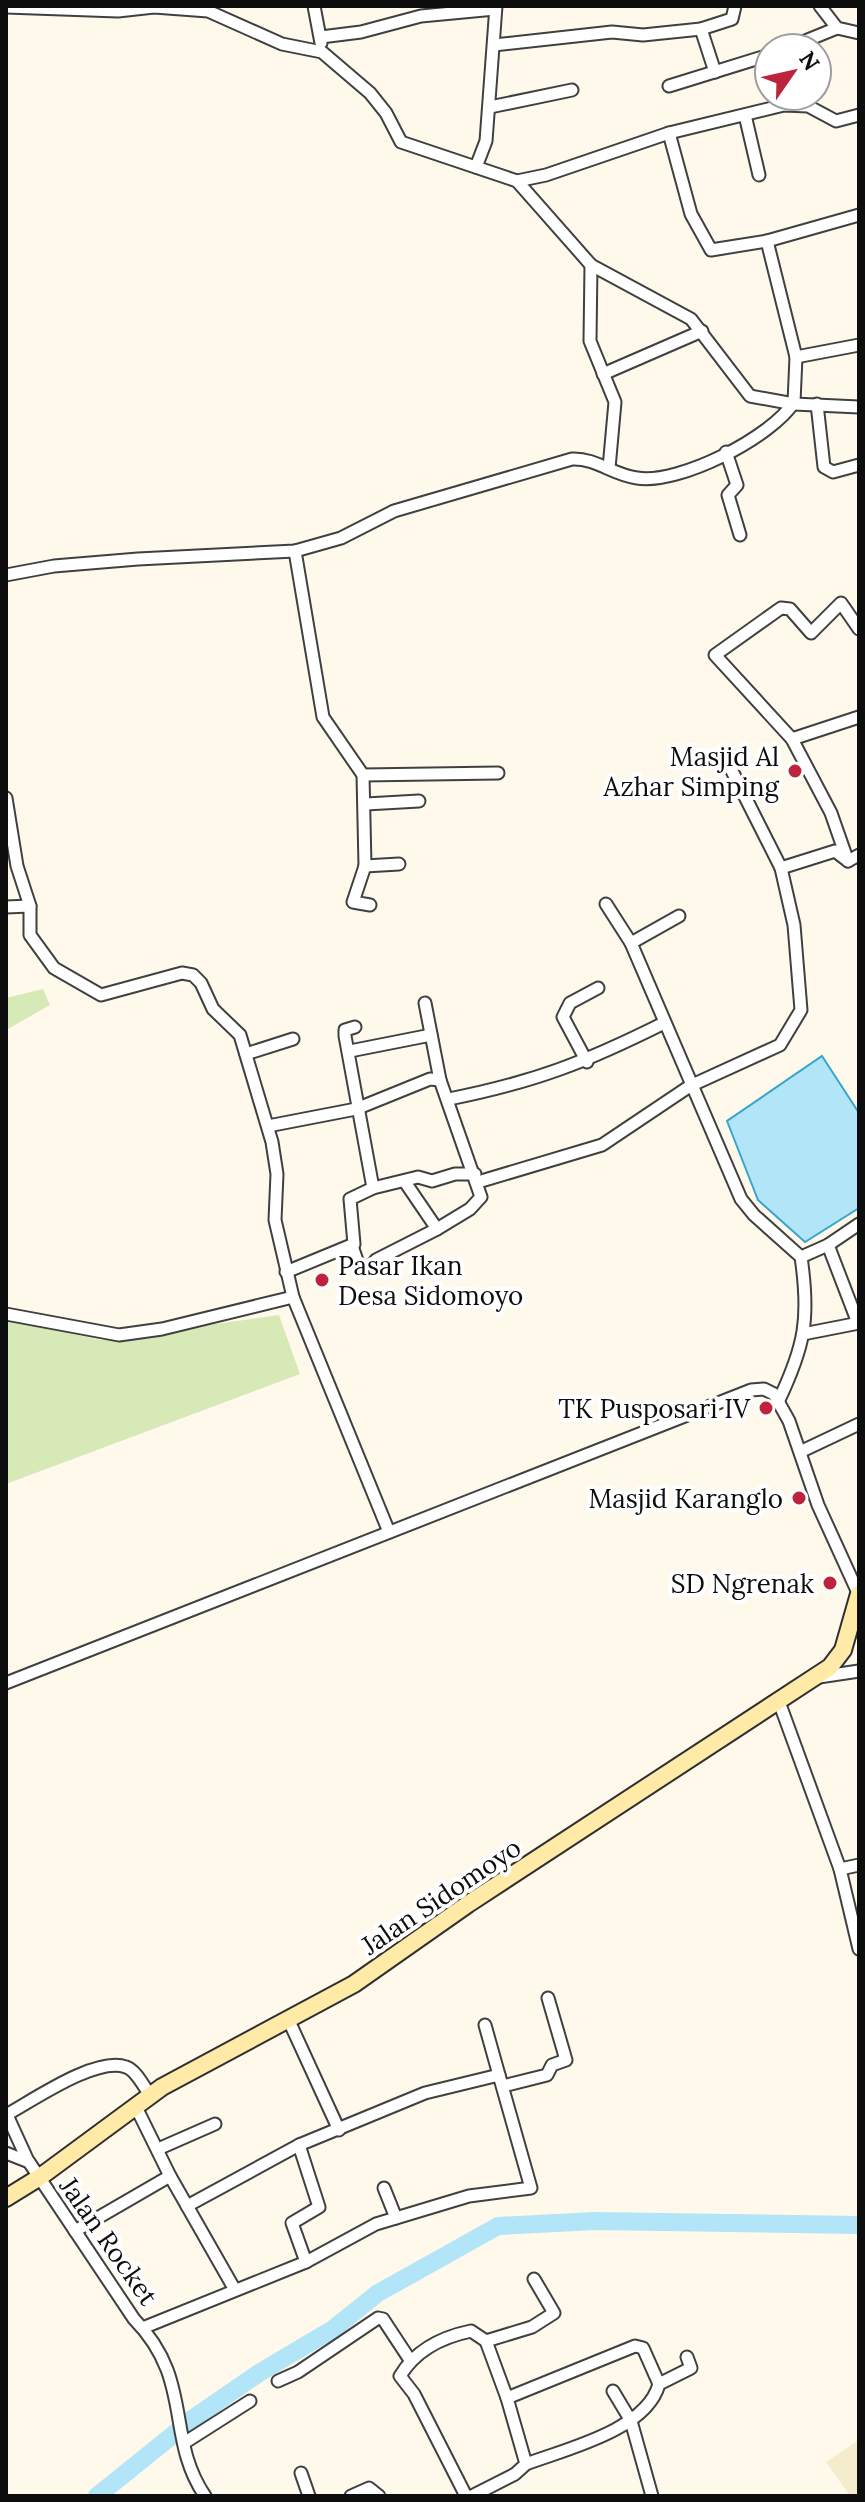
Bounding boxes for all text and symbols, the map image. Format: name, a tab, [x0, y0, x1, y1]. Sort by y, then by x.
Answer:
north arrow	[753, 32, 833, 112]
text: N	[793, 46, 826, 76]
place label: Masjid Al Azhar Simping	[602, 740, 780, 803]
marker: Masjid Al Azhar Simping	[786, 762, 804, 780]
place label: Pasar Ikan Desa Sidomoyo	[338, 1249, 523, 1312]
marker: Pasar Ikan Desa Sidomoyo	[313, 1271, 331, 1289]
place label: TK Pusposari IV	[558, 1392, 751, 1425]
marker: TK Pusposari IV	[757, 1399, 775, 1417]
place label: Masjid Karanglo	[588, 1482, 783, 1515]
marker: Masjid Karanglo	[790, 1489, 808, 1507]
place label: SD Ngrenak	[671, 1567, 814, 1600]
marker: SD Ngrenak	[821, 1574, 839, 1592]
street label: Jalan Sidomoyo	[354, 1830, 527, 1962]
street label: Jalan Rocket	[52, 2170, 165, 2311]

